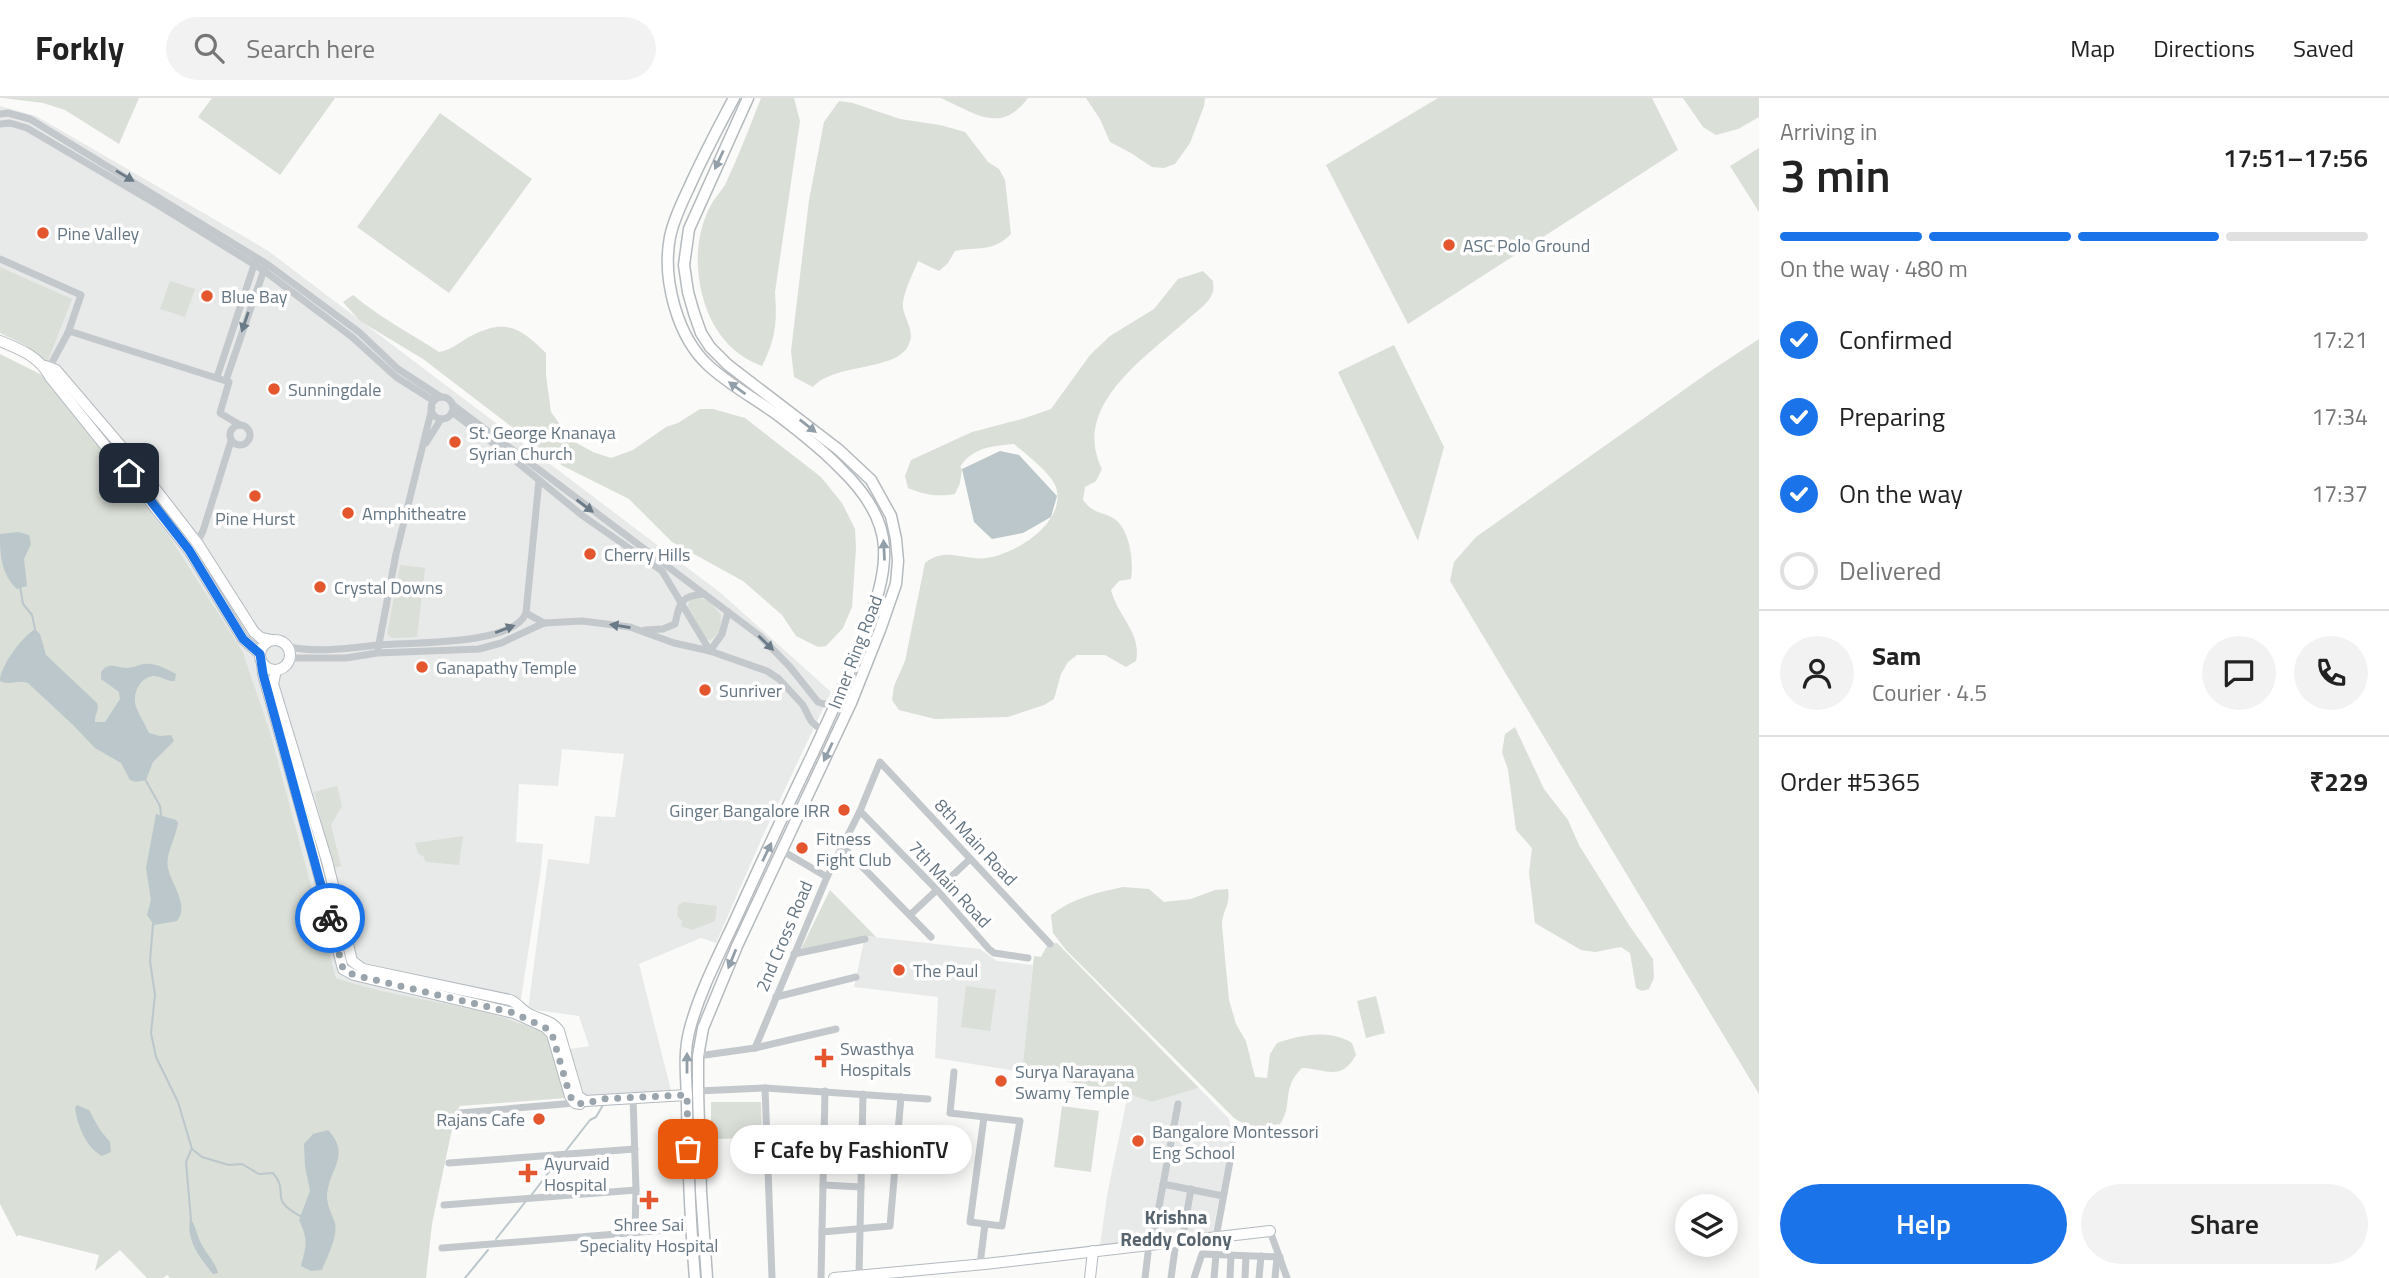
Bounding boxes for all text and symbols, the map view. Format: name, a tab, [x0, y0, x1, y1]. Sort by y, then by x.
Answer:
search box	[166, 17, 656, 80]
text: Forkly	[35, 23, 124, 73]
icon: search	[190, 29, 228, 67]
text: Search here	[246, 29, 375, 68]
text: Map	[2070, 30, 2115, 66]
text: Directions	[2153, 30, 2255, 66]
text: Saved	[2293, 30, 2354, 66]
text: Arriving in	[1780, 114, 1877, 149]
text: 17:51–17:56	[2223, 138, 2368, 177]
text: 3 min	[1780, 140, 1891, 210]
one-way arrow	[713, 150, 725, 170]
one-way arrow	[116, 170, 135, 182]
place label: Pine Valley	[57, 220, 140, 247]
marker: Pine Valley	[35, 225, 51, 241]
place label: ASC Polo Ground	[1463, 232, 1590, 259]
marker: ASC Polo Ground	[1441, 237, 1457, 253]
text: On the way · 480 m	[1780, 251, 1968, 286]
place label: Blue Bay	[221, 283, 288, 310]
marker: Blue Bay	[199, 288, 215, 304]
one-way arrow	[240, 311, 250, 332]
text: Confirmed	[1839, 320, 1953, 359]
icon: check	[1780, 321, 1818, 359]
text: 17:21	[2311, 322, 2368, 357]
place label: Sunningdale	[288, 376, 381, 403]
one-way arrow	[728, 380, 746, 395]
marker: Sunningdale	[266, 381, 282, 397]
text: Preparing	[1839, 397, 1945, 436]
icon: check	[1780, 398, 1818, 436]
text: 17:34	[2311, 399, 2368, 434]
one-way arrow	[800, 418, 817, 433]
place label: St. George Knanaya Syrian Church	[469, 419, 616, 467]
marker: St. George Knanaya Syrian Church	[447, 434, 463, 450]
pin	[99, 443, 159, 503]
icon: home	[110, 454, 148, 492]
text: On the way	[1839, 474, 1963, 513]
icon: check	[1780, 475, 1818, 513]
text: 17:37	[2311, 476, 2368, 511]
marker: Pine Hurst	[247, 488, 263, 504]
one-way arrow	[576, 498, 594, 512]
place label: Amphitheatre	[362, 500, 466, 527]
place label: Pine Hurst	[215, 505, 296, 532]
marker: Amphitheatre	[340, 505, 356, 521]
one-way arrow	[878, 539, 889, 561]
place label: Cherry Hills	[604, 541, 690, 568]
marker: Cherry Hills	[582, 546, 598, 562]
text: Delivered	[1839, 551, 1942, 590]
place label: Crystal Downs	[334, 574, 443, 601]
marker: Crystal Downs	[312, 579, 328, 595]
street label: Inner Ring Road	[821, 591, 889, 713]
one-way arrow	[609, 620, 631, 631]
one-way arrow	[494, 623, 515, 634]
one-way arrow	[757, 634, 774, 650]
button: person	[1780, 636, 1854, 710]
text: Sam	[1872, 636, 1921, 675]
button: chat	[2202, 636, 2276, 710]
button: phone	[2294, 636, 2368, 710]
place label: Ganapathy Temple	[436, 654, 577, 681]
marker: Ganapathy Temple	[414, 659, 430, 675]
text: Courier · 4.5	[1872, 675, 1987, 710]
place label: Sunriver	[719, 677, 782, 704]
marker: Sunriver	[697, 682, 713, 698]
one-way arrow	[822, 742, 834, 762]
text: Order #5365	[1780, 762, 1920, 801]
text: ₹229	[2309, 762, 2368, 801]
street label: 8th Main Road	[928, 792, 1024, 892]
place label: Ginger Bangalore IRR	[669, 797, 830, 824]
marker: Ginger Bangalore IRR	[836, 802, 852, 818]
place label: Fitness Fight Club	[816, 825, 892, 873]
street label: 7th Main Road	[902, 834, 998, 934]
marker: Fitness Fight Club	[794, 840, 810, 856]
one-way arrow	[761, 842, 772, 862]
street label: 2nd Cross Road	[748, 876, 820, 996]
courier	[295, 883, 365, 953]
icon: bike	[311, 899, 349, 937]
one-way arrow	[726, 948, 737, 969]
place label: The Paul	[913, 957, 979, 984]
marker: The Paul	[891, 962, 907, 978]
place label: Swasthya Hospitals	[840, 1035, 914, 1083]
marker: Swasthya Hospitals	[814, 1048, 834, 1068]
one-way arrow	[681, 1052, 693, 1074]
place label: Surya Narayana Swamy Temple	[1015, 1058, 1135, 1106]
marker: Surya Narayana Swamy Temple	[993, 1073, 1009, 1089]
place label: Rajans Cafe	[436, 1106, 525, 1133]
marker: Rajans Cafe	[531, 1111, 547, 1127]
place label: Bangalore Montessori Eng School	[1152, 1118, 1319, 1166]
pin	[658, 1119, 718, 1179]
callout: F Cafe by FashionTV	[730, 1124, 972, 1174]
icon: bag	[669, 1130, 707, 1168]
text: F Cafe by FashionTV	[753, 1132, 949, 1167]
marker: Bangalore Montessori Eng School	[1130, 1133, 1146, 1149]
place label: Ayurvaid Hospital	[544, 1150, 610, 1198]
marker: Ayurvaid Hospital	[518, 1163, 538, 1183]
button: Help	[1780, 1184, 2067, 1264]
button: Share	[2081, 1184, 2368, 1264]
marker: Shree Sai Speciality Hospital	[639, 1190, 659, 1210]
map controls	[1675, 1194, 1738, 1257]
button: layers	[1675, 1194, 1738, 1257]
district label: Krishna Reddy Colony	[1120, 1202, 1232, 1253]
place label: Shree Sai Speciality Hospital	[579, 1211, 719, 1259]

